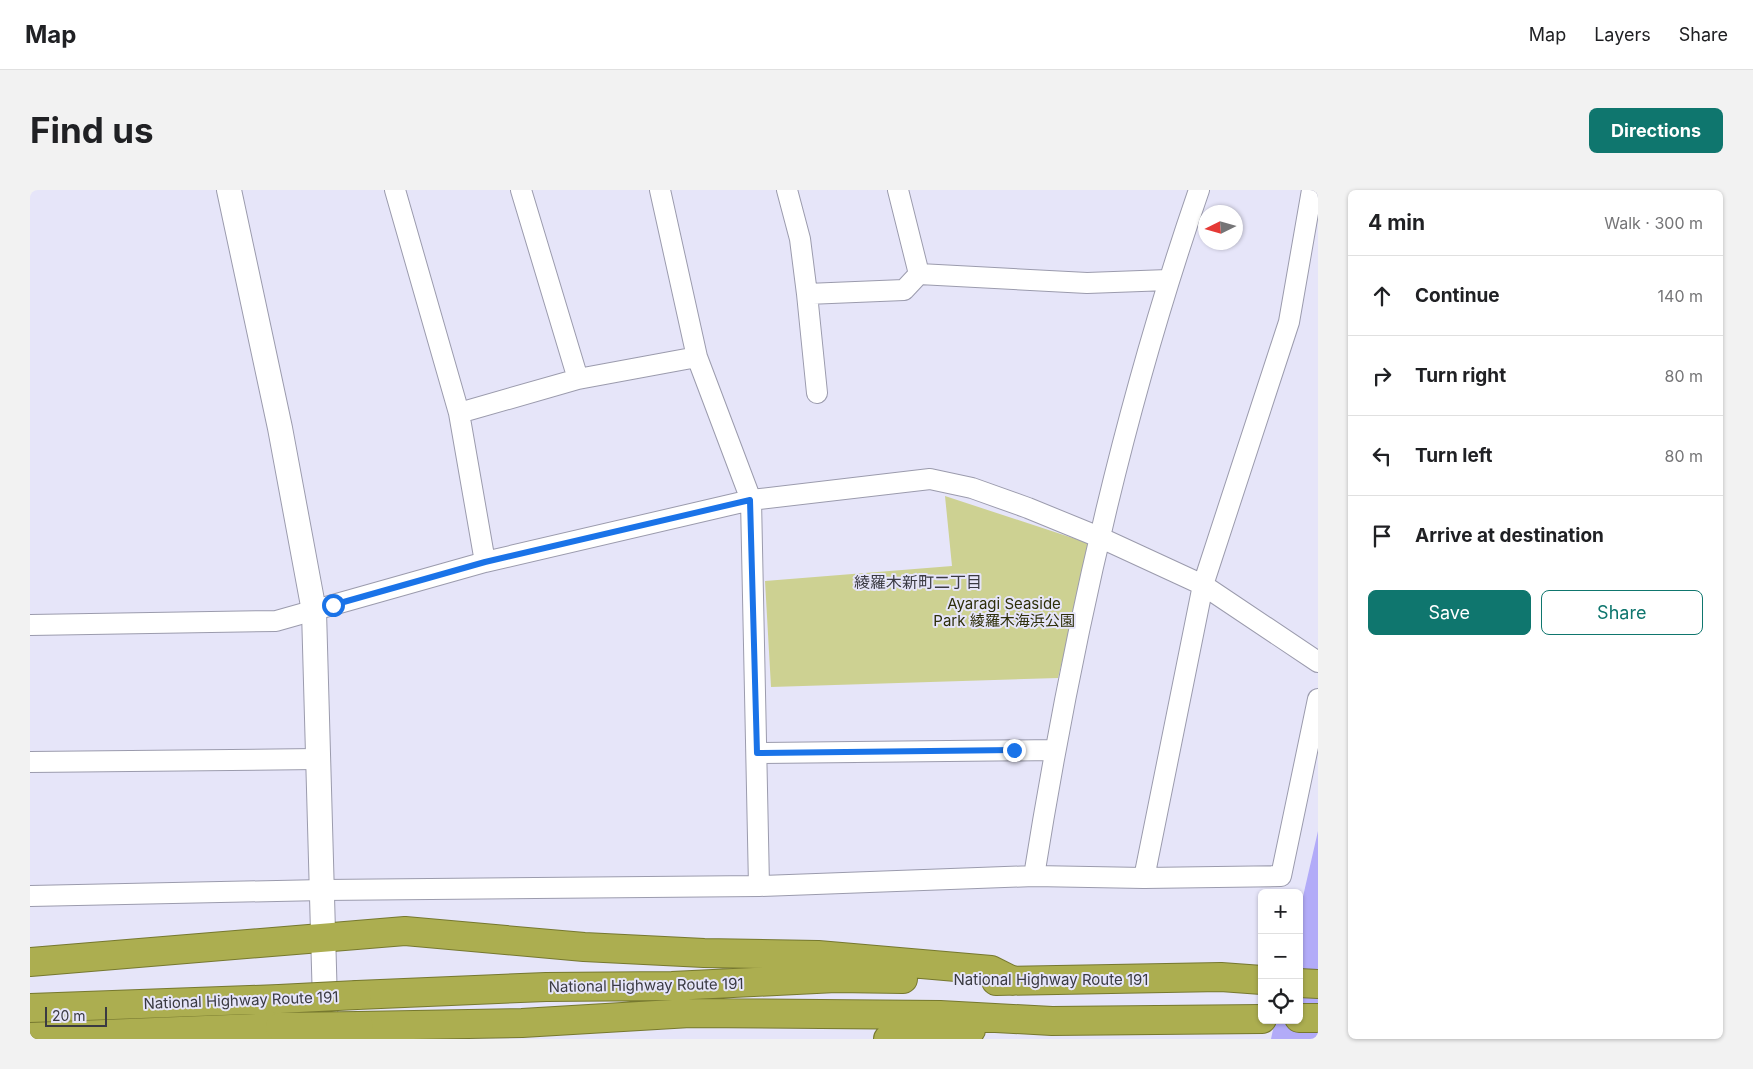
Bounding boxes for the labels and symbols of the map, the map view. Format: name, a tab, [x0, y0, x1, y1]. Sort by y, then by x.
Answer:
north arrow	[1198, 205, 1243, 250]
district label: 綾羅木新町二丁目	[854, 572, 982, 592]
route start	[322, 594, 345, 617]
park label: Ayaragi Seaside Park 綾羅木海浜公園	[933, 594, 1075, 630]
route end	[1003, 739, 1026, 762]
street label: National Highway Route 191	[954, 970, 1148, 989]
street label: National Highway Route 191	[548, 974, 744, 996]
street label: National Highway Route 191	[143, 987, 339, 1013]
scale bar	[45, 1004, 108, 1027]

